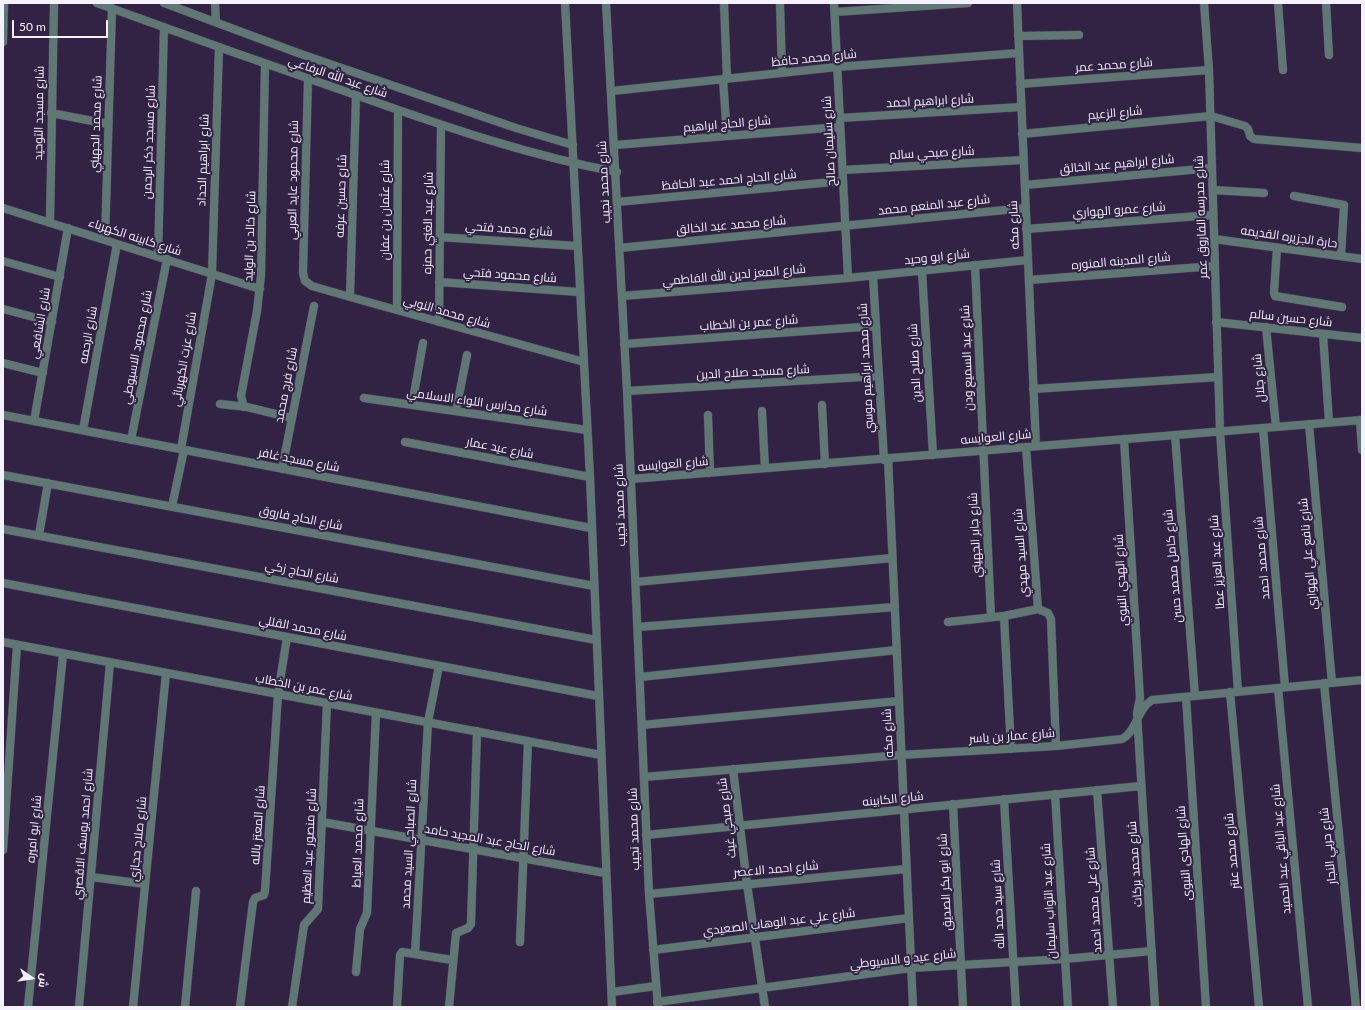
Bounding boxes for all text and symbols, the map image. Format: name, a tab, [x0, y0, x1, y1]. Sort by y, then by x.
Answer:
scale bar	[14, 12, 110, 38]
text: 50 m	[19, 19, 46, 34]
street label: شارع محمد حافظ	[771, 46, 857, 70]
street label: شارع عبد الله الرفاعي	[286, 53, 390, 101]
street label: شارع محمد عمر	[1075, 55, 1153, 75]
street label: شارع مسجد التوحيد	[31, 66, 47, 160]
street label: شارع محمد الجهيني	[87, 75, 105, 173]
street label: شارع مسجد ذكر الرحمن	[140, 85, 158, 199]
street label: شارع ابراهيم احمد	[886, 92, 974, 110]
street label: شارع سليمان صالح	[819, 95, 839, 187]
street label: شارع الزعيم	[1087, 103, 1143, 123]
street label: شارع ابراهيم الحداد	[194, 113, 212, 207]
street label: شارع الحاج ابراهيم	[683, 113, 771, 135]
street label: شارع محمود عايد العربي	[285, 120, 301, 240]
street label: شارع محمد نجيب	[595, 140, 613, 224]
street label: شارع صبحي سالم	[889, 144, 975, 162]
street label: شارع ابراهيم عبد الخالق	[1059, 152, 1175, 176]
street label: شارع حسين عرفه	[332, 154, 350, 238]
street label: شارع مدرسه الفاروق عمر	[1192, 155, 1210, 279]
street label: شارع عثمان بن عفان	[378, 160, 392, 260]
street label: شارع الحاج احمد عبد الحافظ	[661, 167, 797, 193]
street label: شارع عبد الغني حمزه	[420, 172, 436, 274]
street label: شارع خالد بن الوليد	[241, 190, 259, 282]
street label: شارع عبد المنعم محمد	[877, 192, 991, 218]
street label: شارع مكه	[1006, 200, 1022, 250]
street label: شارع عمرو الهواري	[1072, 200, 1166, 220]
street label: شارع محمد عبد الخالق	[675, 213, 787, 237]
street label: شارع كابينه الكهرباء	[87, 215, 183, 259]
street label: شارع محمد فتحي	[465, 219, 553, 239]
street label: حارة الجزيره القديمه	[1240, 223, 1338, 251]
street label: شارع ابو وحيد	[903, 246, 971, 268]
street label: شارع المدينه المنوره	[1071, 249, 1171, 273]
street label: شارع المعز لدين الله الفاطمي	[662, 262, 806, 288]
street label: شارع محمود فتحي	[463, 265, 557, 285]
street label: شارع الشافعي	[27, 286, 53, 360]
street label: شارع محمود الاسيوطي	[119, 289, 155, 405]
street label: شارع محمد النوبي	[402, 293, 492, 331]
street label: شارع محمد ابراهيم موسي	[855, 303, 877, 433]
street label: شارع الرحمه	[76, 305, 100, 365]
street label: شارع عبد السميع ودن	[958, 305, 976, 411]
street label: شارع حسين سالم	[1249, 307, 1333, 329]
street label: شارع عزت الكهربائي	[169, 310, 199, 408]
street label: شارع عمر بن الخطاب	[699, 312, 799, 334]
street label: شارع صلاح الدين	[906, 323, 924, 403]
street label: شارع فرج محمد	[272, 346, 300, 424]
street label: شارع جلال	[1250, 353, 1268, 403]
street label: شارع مسجد صلاح الدين	[696, 362, 810, 382]
street label: شارع مدارس اللواء الاسلامي	[406, 385, 548, 419]
street label: شارع العوايسه	[960, 427, 1032, 447]
street label: شارع عيد عمار	[465, 434, 535, 462]
street label: شارع مسجد غافر	[257, 445, 341, 475]
street label: شارع العوايسه	[637, 454, 709, 474]
street label: شارع محمد نجيب	[611, 463, 629, 547]
street label: شارع جابر الجهيني	[966, 492, 984, 578]
street label: شارع نافع علي الهواري	[1296, 497, 1320, 611]
street label: شارع الحاج فاروق	[258, 503, 344, 533]
street label: شارع السيد مهدي	[1011, 508, 1031, 598]
street label: شارع كامل محمد حسن	[1161, 508, 1185, 624]
street label: شارع عبد العزيز عطا	[1207, 514, 1227, 610]
street label: شارع محمد احمد	[1251, 516, 1273, 600]
street label: شارع الهدي النبوي	[1111, 534, 1131, 626]
street label: شارع الحاج زكي	[264, 558, 340, 586]
street label: شارع محمد القللي	[258, 612, 348, 644]
street label: شارع عمر بن الخطاب	[254, 671, 354, 703]
street label: شارع مكه	[880, 708, 896, 758]
street label: شارع عمار بن ياسر	[969, 726, 1055, 746]
street label: شارع احمد يوسف الاقصري	[70, 768, 96, 900]
street label: شارع صبحي غيث	[715, 777, 739, 859]
street label: شارع الصباحي السيد محمد	[398, 779, 420, 909]
street label: شارع عبد الباقي عبد الحميد	[1268, 783, 1294, 915]
street label: شارع المعتز بالله	[248, 785, 268, 865]
street label: شارع محمد نجيب	[625, 787, 643, 871]
street label: شارع منصور عبد العظيم	[299, 788, 319, 904]
street label: شارع الكابينه	[862, 789, 924, 809]
street label: شارع ابو اميره	[23, 795, 45, 863]
street label: شارع صلاح حجازي	[126, 796, 150, 882]
street label: شارع محمد العياط	[349, 798, 367, 888]
street label: شارع الهادى النبوى	[1173, 805, 1195, 901]
street label: شارع حربي النجار	[1317, 807, 1339, 885]
street label: شارع محمد عنتر	[1221, 812, 1243, 890]
street label: شارع الحاج عبد المجيد حامد	[423, 821, 557, 859]
street label: شارع محمد بركات	[1125, 821, 1145, 907]
street label: شارع ابو بكر الصديق	[935, 833, 955, 931]
street label: شارع عبد التواب سليمان	[1039, 843, 1059, 959]
street label: شارع على محمد احمد	[1083, 847, 1105, 953]
street label: شارع احمد الاعصر	[733, 858, 819, 880]
street label: شارع سيد حمد الله	[988, 859, 1008, 949]
street label: شارع علي عبد الوهاب الصعيدي	[702, 906, 856, 938]
street label: شارع عيد و الاسيوطي	[849, 946, 957, 972]
north arrow	[12, 958, 52, 998]
text: ش	[36, 972, 52, 989]

